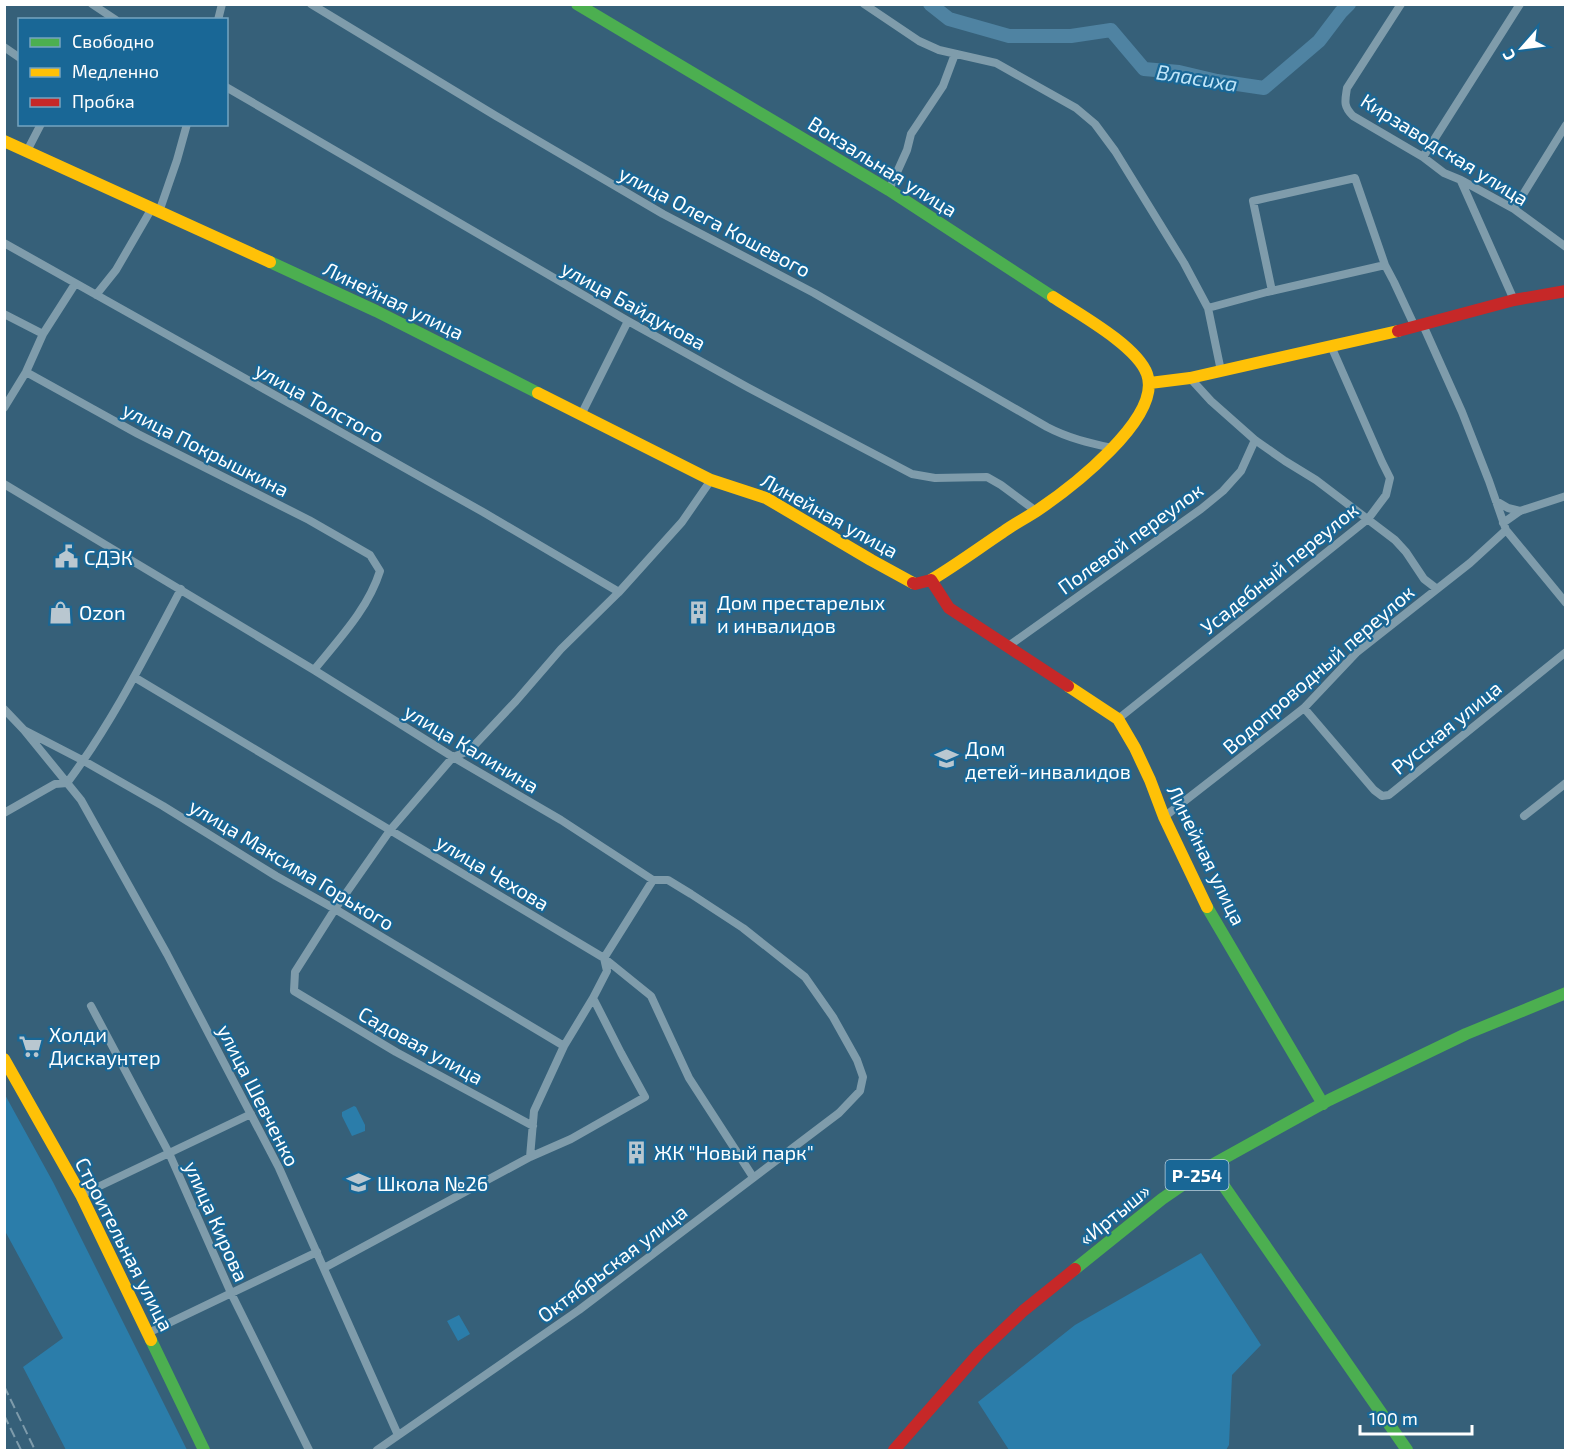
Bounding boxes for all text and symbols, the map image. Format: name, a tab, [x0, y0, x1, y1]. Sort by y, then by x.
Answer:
legend	[18, 18, 228, 126]
north arrow	[1492, 18, 1552, 78]
text: Свободно	[72, 30, 154, 52]
text: С	[1498, 47, 1519, 64]
water label: Власиха	[1155, 58, 1239, 96]
text: Медленно	[72, 60, 159, 82]
street label: Кирзаводская улица	[1356, 88, 1533, 211]
text: Пробка	[72, 90, 135, 112]
street label: Вокзальная улица	[804, 111, 962, 222]
street label: улица Олега Кошевого	[615, 160, 815, 283]
street label: улица Байдукова	[557, 255, 710, 356]
street label: Линейная улица	[320, 256, 468, 345]
street label: улица Толстого	[251, 357, 389, 448]
street label: улица Покрышкина	[118, 397, 293, 502]
street label: Линейная улица	[757, 467, 903, 563]
street label: Полевой переулок	[1053, 477, 1208, 599]
street label: Усадебный переулок	[1195, 497, 1363, 640]
public building icon: СДЭК	[53, 544, 79, 570]
place label: СДЭК	[84, 545, 133, 569]
street label: Водопроводный переулок	[1217, 579, 1419, 759]
place label: Дом престарелых и инвалидов	[717, 590, 885, 637]
shop icon: Ozon	[48, 599, 74, 625]
place label: Ozon	[79, 600, 126, 624]
building icon: Дом престарелых и инвалидов	[686, 600, 712, 626]
street label: Русская улица	[1386, 675, 1507, 780]
street label: улица Калинина	[400, 698, 543, 798]
place label: Дом детей-инвалидов	[965, 736, 1131, 783]
school or university icon: Дом детей-инвалидов	[934, 746, 960, 772]
street label: Линейная улица	[1162, 781, 1251, 929]
street label: улица Максима Горького	[185, 793, 399, 936]
street label: улица Чехова	[432, 829, 554, 916]
street label: Садовая улица	[354, 1001, 488, 1090]
street label: улица Шевченко	[212, 1020, 305, 1170]
place label: Холди Дискаунтер	[49, 1022, 161, 1070]
supermarket icon: Холди Дискаунтер	[18, 1033, 44, 1059]
building icon: ЖК "Новый парк"	[623, 1139, 649, 1165]
place label: ЖК "Новый парк"	[654, 1140, 814, 1164]
street label: Строительная улица	[70, 1153, 179, 1335]
street label: улица Кирова	[179, 1157, 254, 1285]
road number: Р-254	[1166, 1160, 1228, 1190]
school or university icon: Школа №26	[346, 1170, 372, 1196]
place label: Школа №26	[377, 1171, 488, 1195]
street label: «Иртыш»	[1073, 1178, 1155, 1250]
street label: Октябрьская улица	[533, 1199, 692, 1328]
scale bar	[1360, 1398, 1472, 1436]
text: 100 m	[1369, 1407, 1418, 1429]

